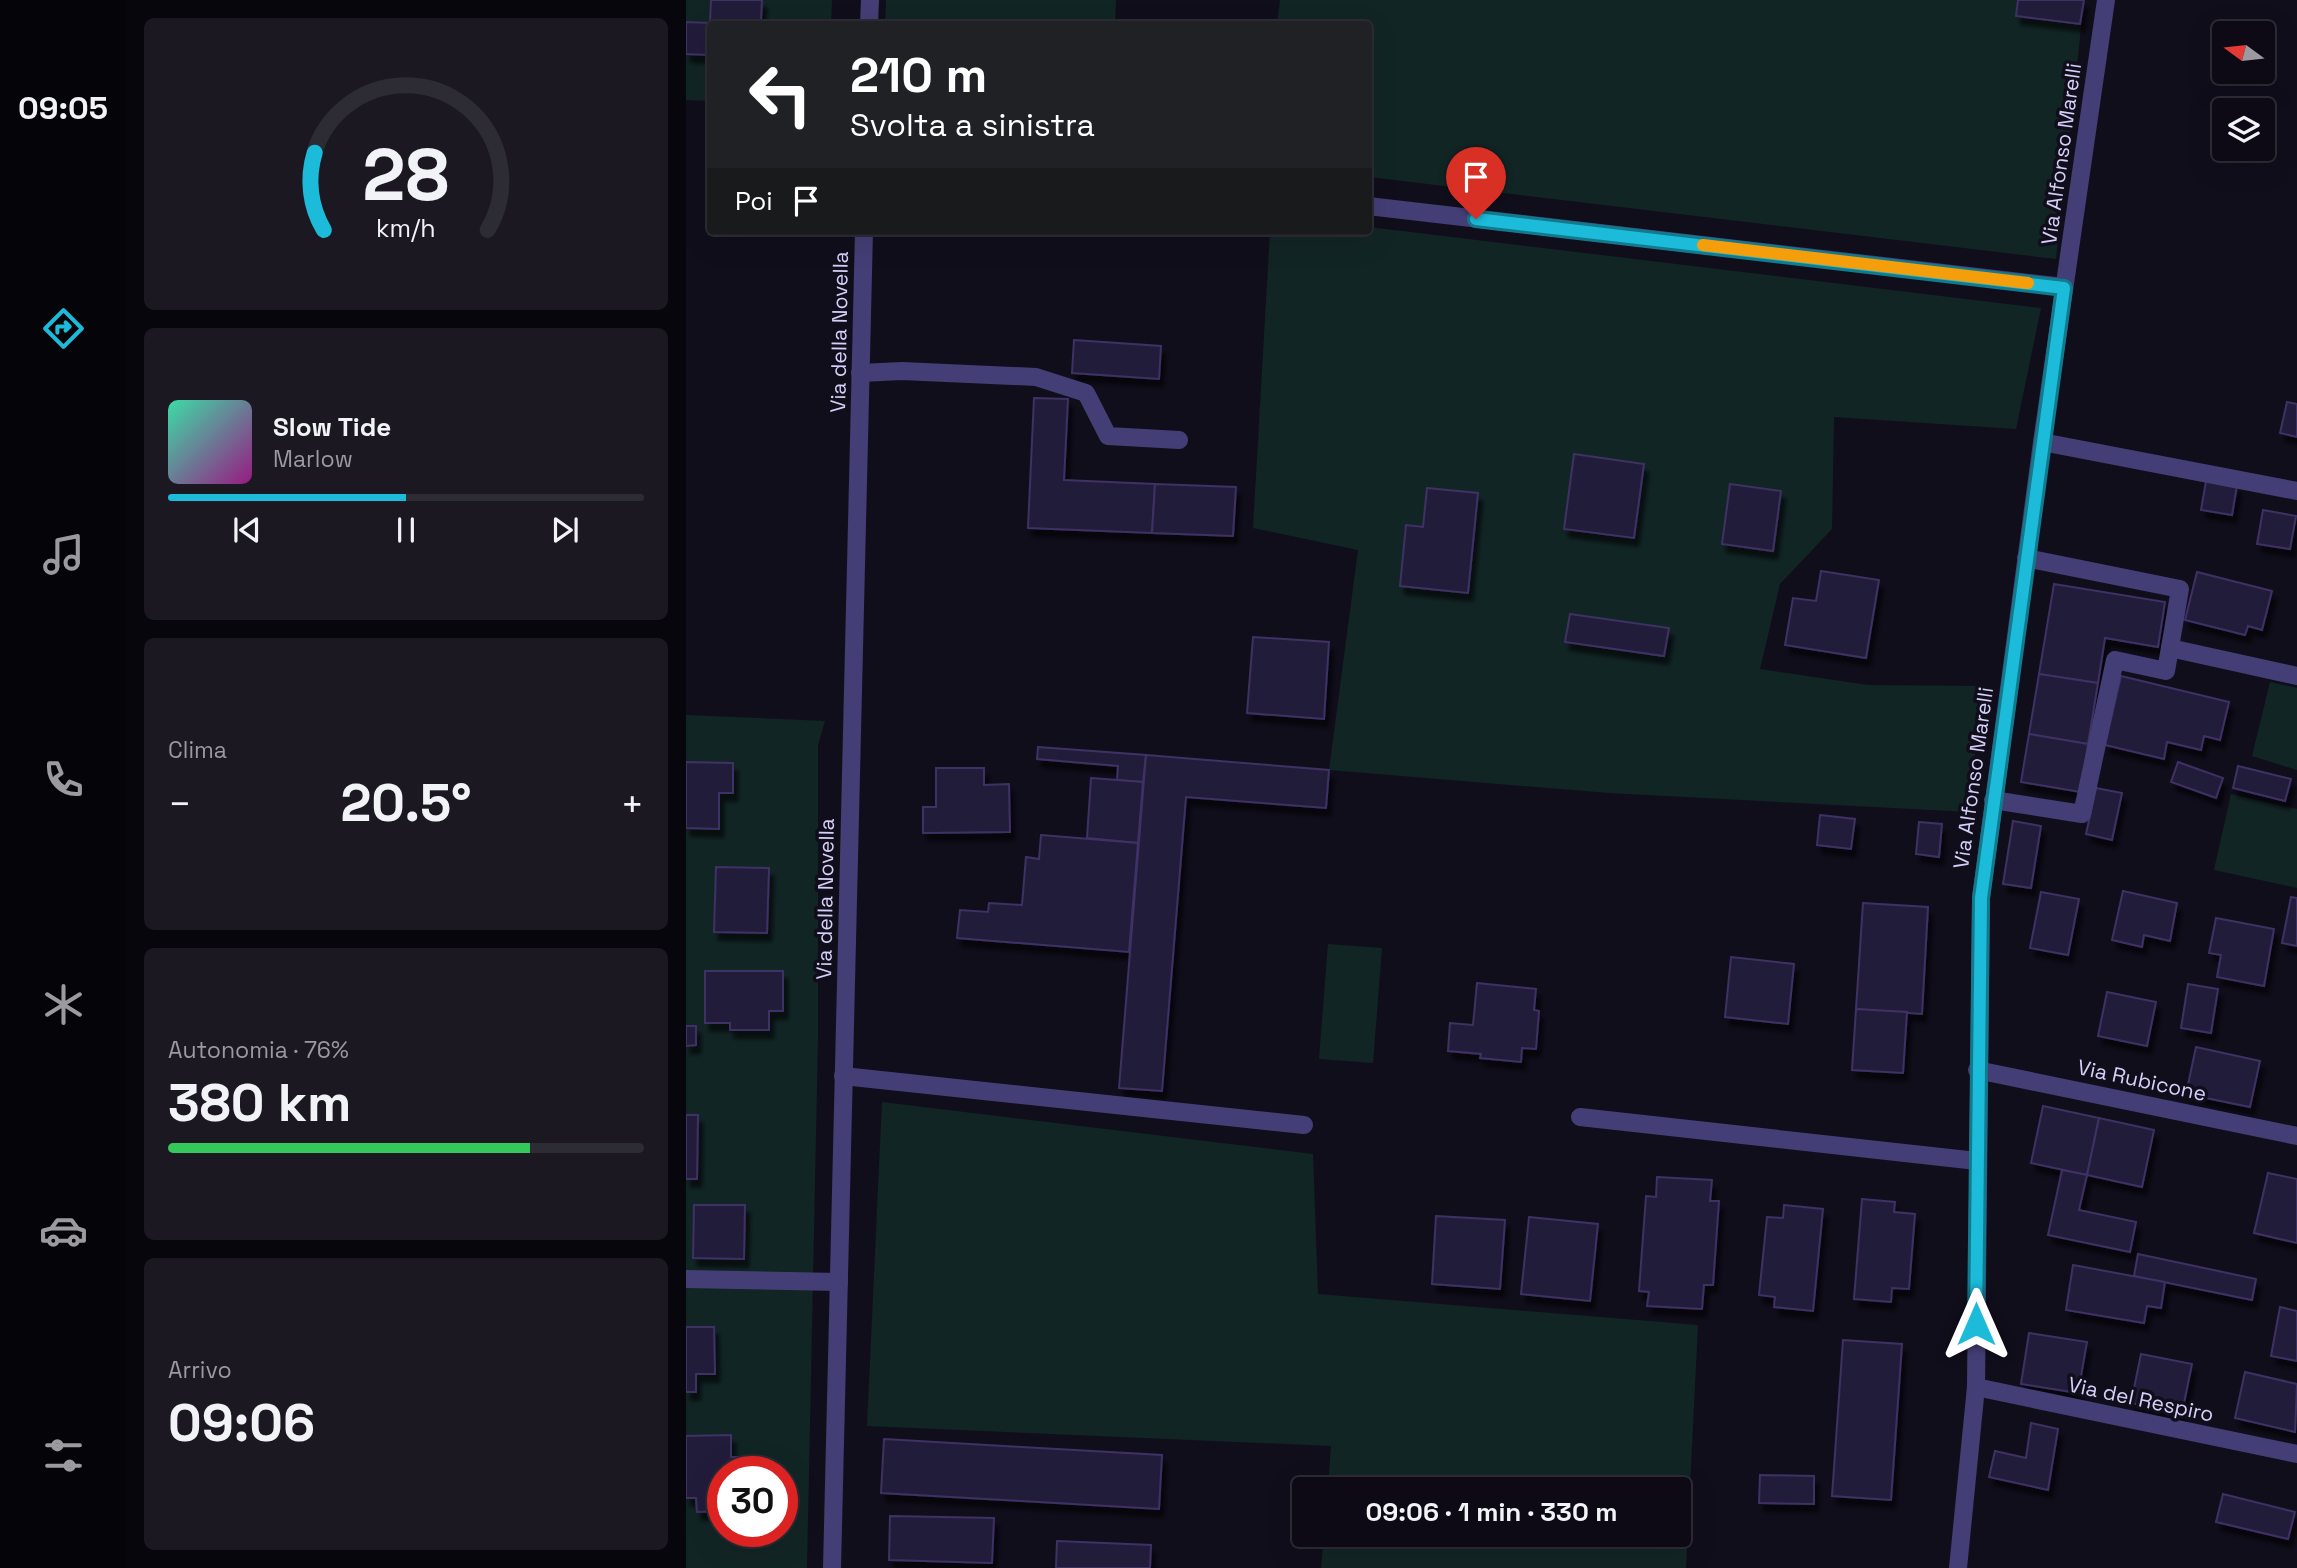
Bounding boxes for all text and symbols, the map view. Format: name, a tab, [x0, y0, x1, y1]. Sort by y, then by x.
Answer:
north arrow	[2212, 21, 2275, 84]
map controls	[2212, 21, 2275, 161]
text: 210 m	[850, 44, 987, 106]
icon: left	[735, 49, 826, 140]
street label: Via Alfonso Marelli	[2035, 61, 2087, 247]
text: 09:05	[18, 88, 108, 128]
button: layers	[2212, 98, 2275, 161]
text: Svolta a sinistra	[850, 105, 1095, 145]
text: 28	[363, 128, 449, 221]
pin	[1446, 147, 1506, 219]
icon: arrive	[1457, 158, 1495, 196]
icon: arrive	[787, 182, 825, 220]
text: Poi	[735, 184, 773, 218]
text: km/h	[376, 212, 436, 244]
street label: Via della Novella	[824, 251, 854, 413]
icon: directions	[39, 304, 88, 353]
text: Slow Tide	[273, 410, 391, 444]
text: Marlow	[273, 444, 353, 474]
icon: previous	[228, 511, 266, 549]
icon: pause	[387, 511, 425, 549]
icon: next	[546, 511, 584, 549]
icon: music	[39, 530, 88, 579]
street label: Via Alfonso Marelli	[1947, 685, 1999, 871]
text: Clima	[168, 735, 227, 765]
icon: phone	[39, 755, 88, 804]
text: 20.5°	[340, 770, 472, 836]
text: −	[168, 780, 192, 828]
text: +	[620, 780, 644, 828]
street label: Via della Novella	[810, 818, 840, 980]
icon: climate	[39, 980, 88, 1029]
text: Autonomia · 76%	[168, 1035, 349, 1065]
street label: Via Rubicone	[2075, 1053, 2209, 1107]
text: 380 km	[168, 1070, 351, 1136]
icon: car	[39, 1206, 88, 1255]
position arrow	[1939, 1287, 2013, 1361]
text: Arrivo	[168, 1355, 232, 1385]
street label: Via del Respiro	[2066, 1370, 2216, 1428]
text: 09:06	[168, 1390, 315, 1456]
icon: filters	[39, 1431, 88, 1480]
speed limit sign: 30	[707, 1456, 798, 1547]
text: 09:06 · 1 min · 330 m	[1365, 1495, 1618, 1529]

